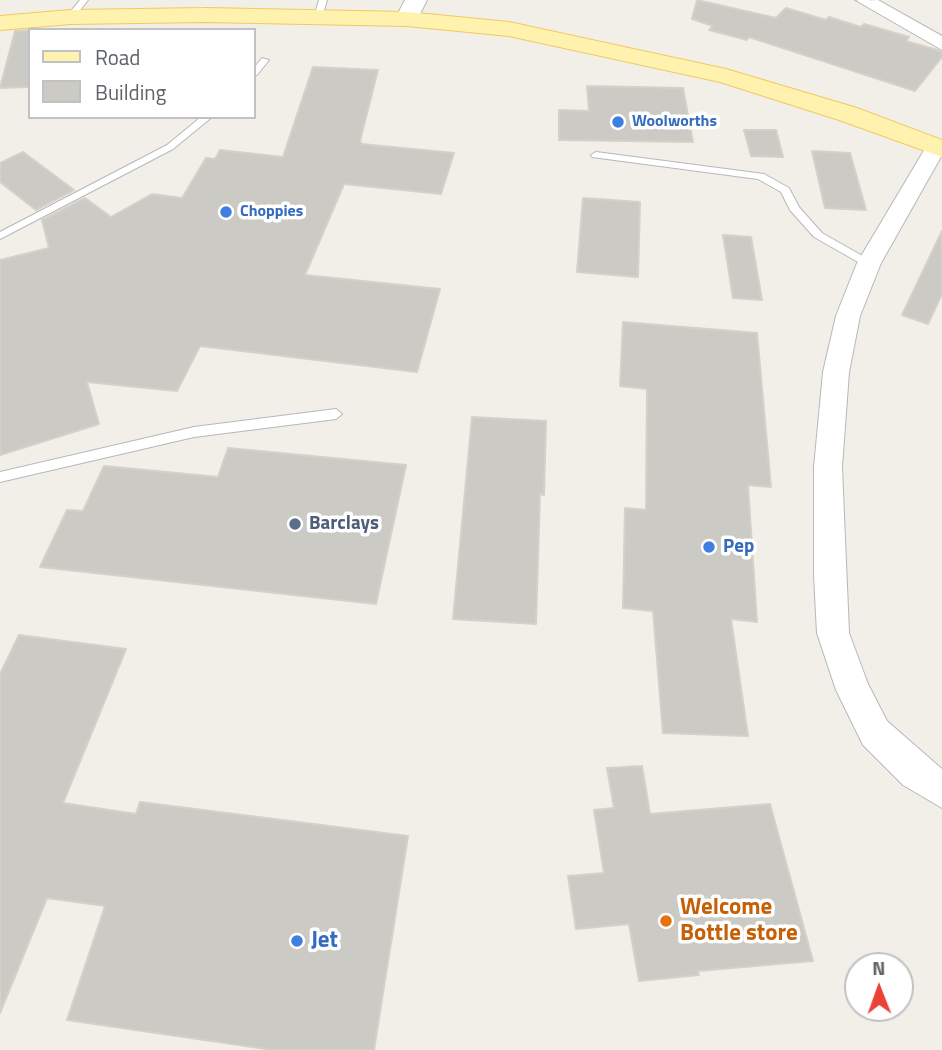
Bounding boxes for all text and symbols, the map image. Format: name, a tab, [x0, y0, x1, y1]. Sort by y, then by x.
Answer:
legend	[28, 28, 256, 119]
text: Road	[95, 41, 140, 73]
text: Building	[95, 76, 166, 108]
place label: Woolworths	[632, 112, 717, 132]
marker: Woolworths	[610, 114, 626, 130]
place label: Choppies	[240, 202, 303, 222]
marker: Choppies	[218, 204, 234, 220]
place label: Barclays	[309, 513, 379, 535]
marker: Barclays	[287, 516, 303, 532]
place label: Pep	[723, 536, 754, 558]
marker: Pep	[701, 539, 717, 555]
place label: Welcome Bottle store	[680, 894, 798, 948]
marker: Welcome Bottle store	[658, 913, 674, 929]
place label: Jet	[311, 927, 338, 955]
marker: Jet	[289, 933, 305, 949]
north arrow	[844, 952, 914, 1022]
text: N	[872, 953, 885, 982]

